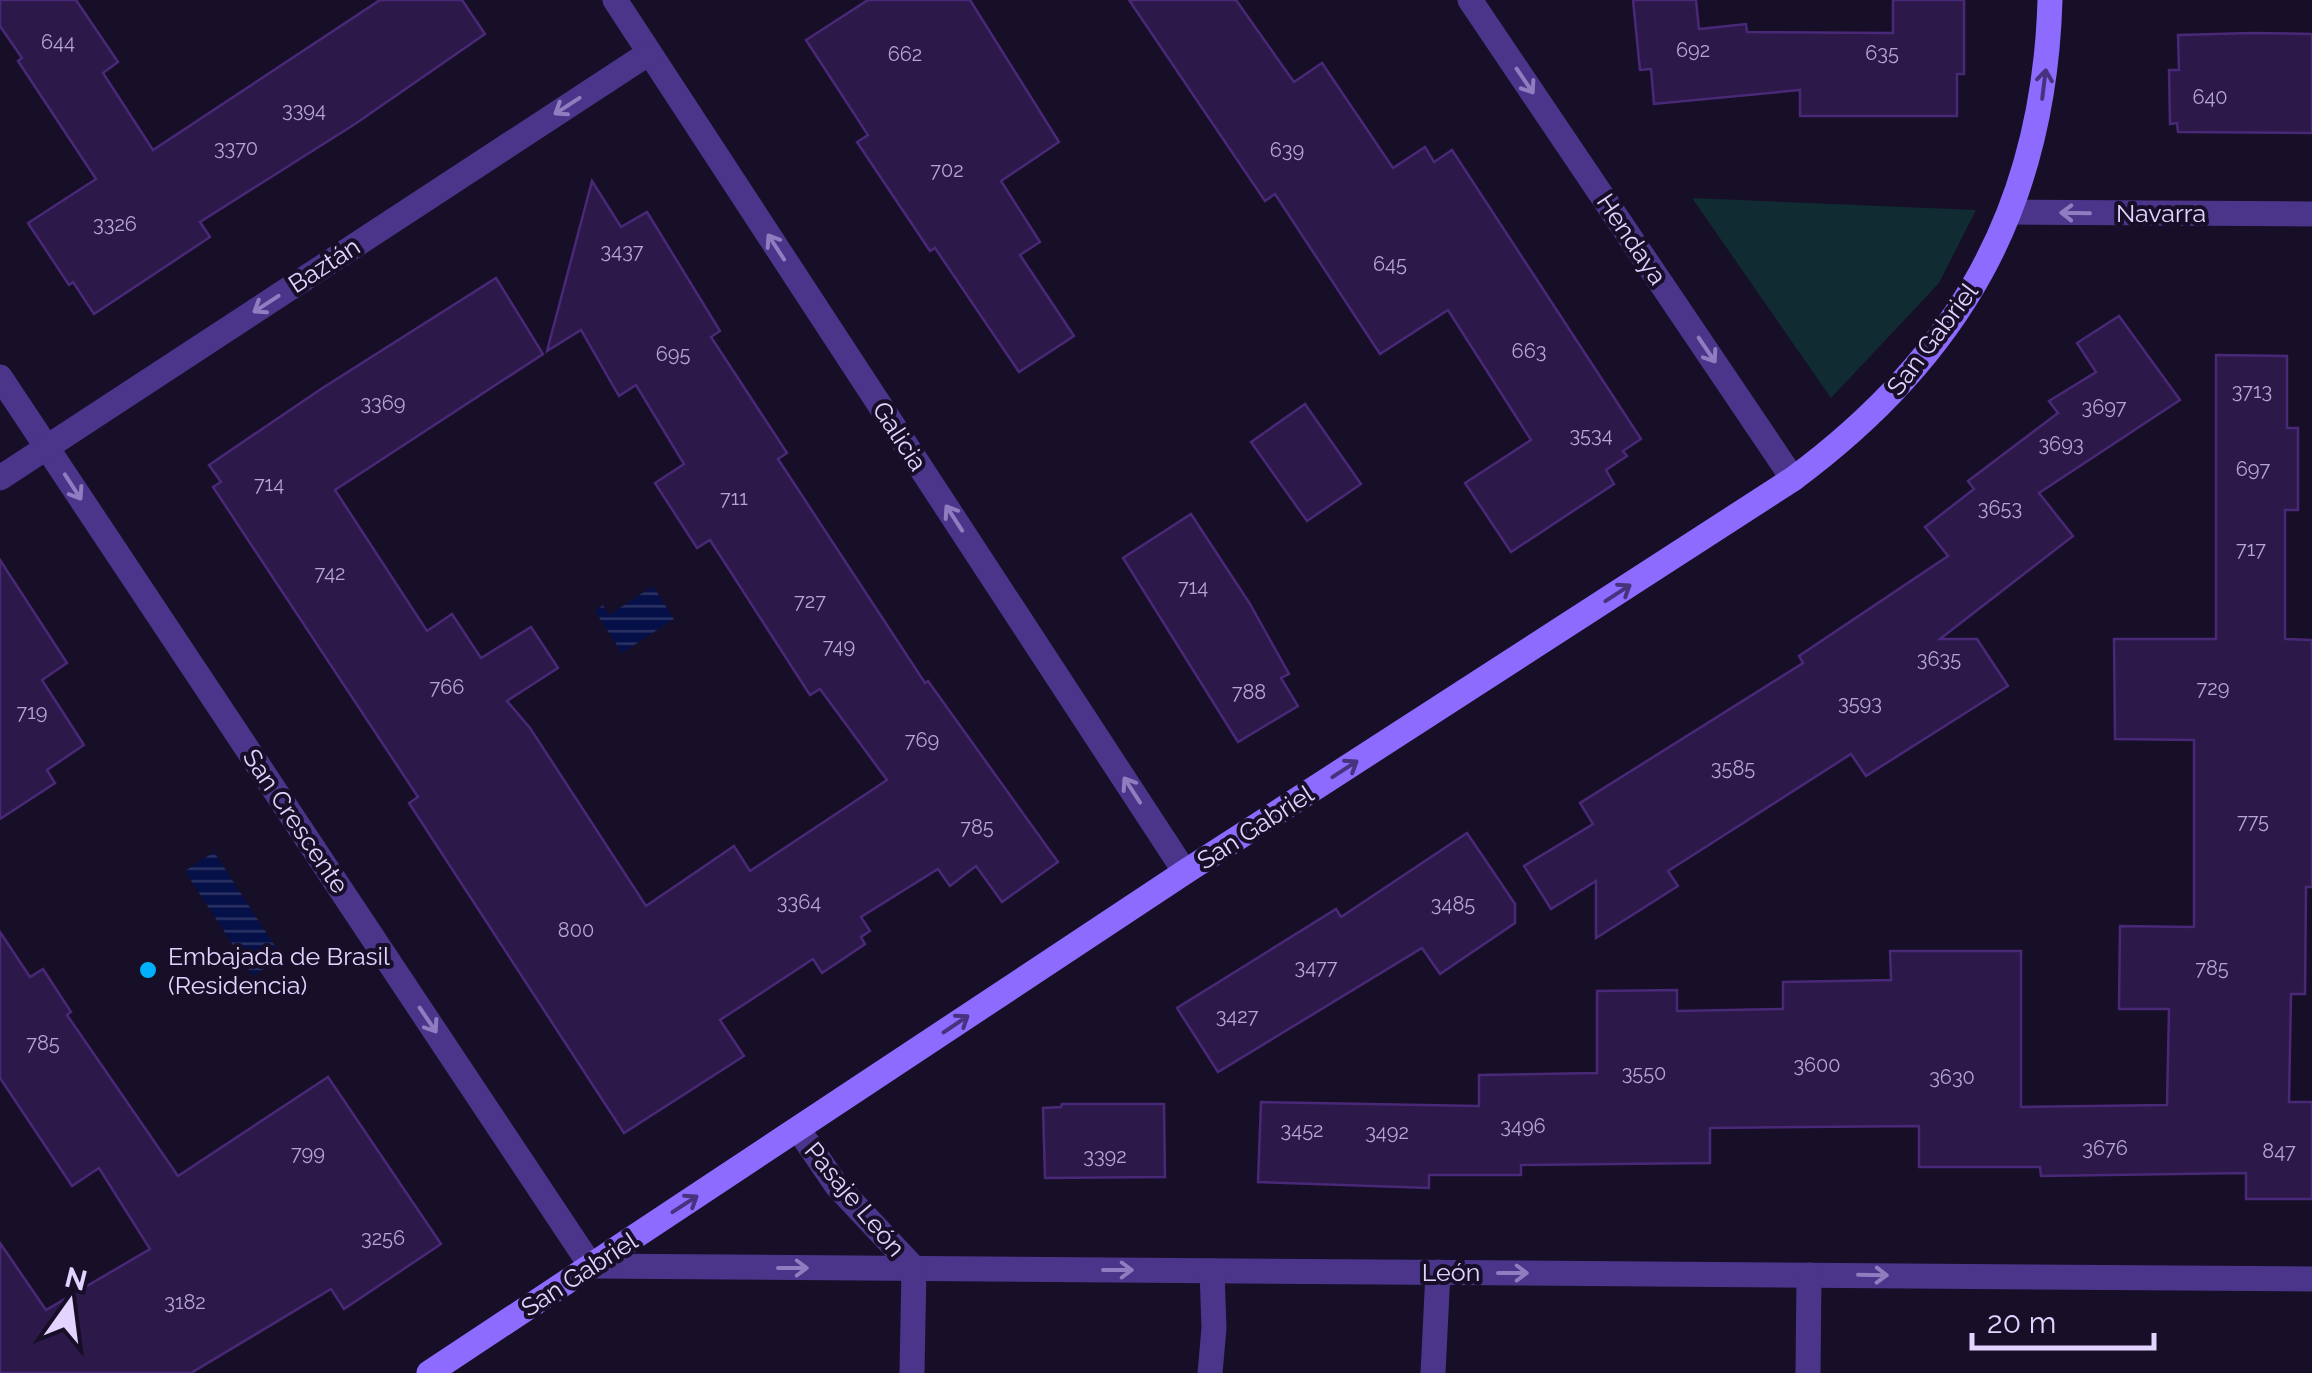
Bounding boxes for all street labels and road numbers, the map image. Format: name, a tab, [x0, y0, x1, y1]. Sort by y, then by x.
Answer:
street label: Hendaya	[1591, 188, 1673, 290]
street label: Navarra	[2116, 198, 2206, 228]
street label: Baztán	[283, 231, 365, 299]
street label: San Gabriel	[1880, 277, 1984, 401]
street label: Galicia	[867, 396, 933, 476]
street label: San Crescente	[237, 743, 355, 899]
street label: San Gabriel	[1191, 778, 1319, 876]
street label: Pasaje León	[799, 1136, 911, 1262]
street label: San Gabriel	[515, 1225, 643, 1323]
street label: León	[1422, 1257, 1480, 1287]

